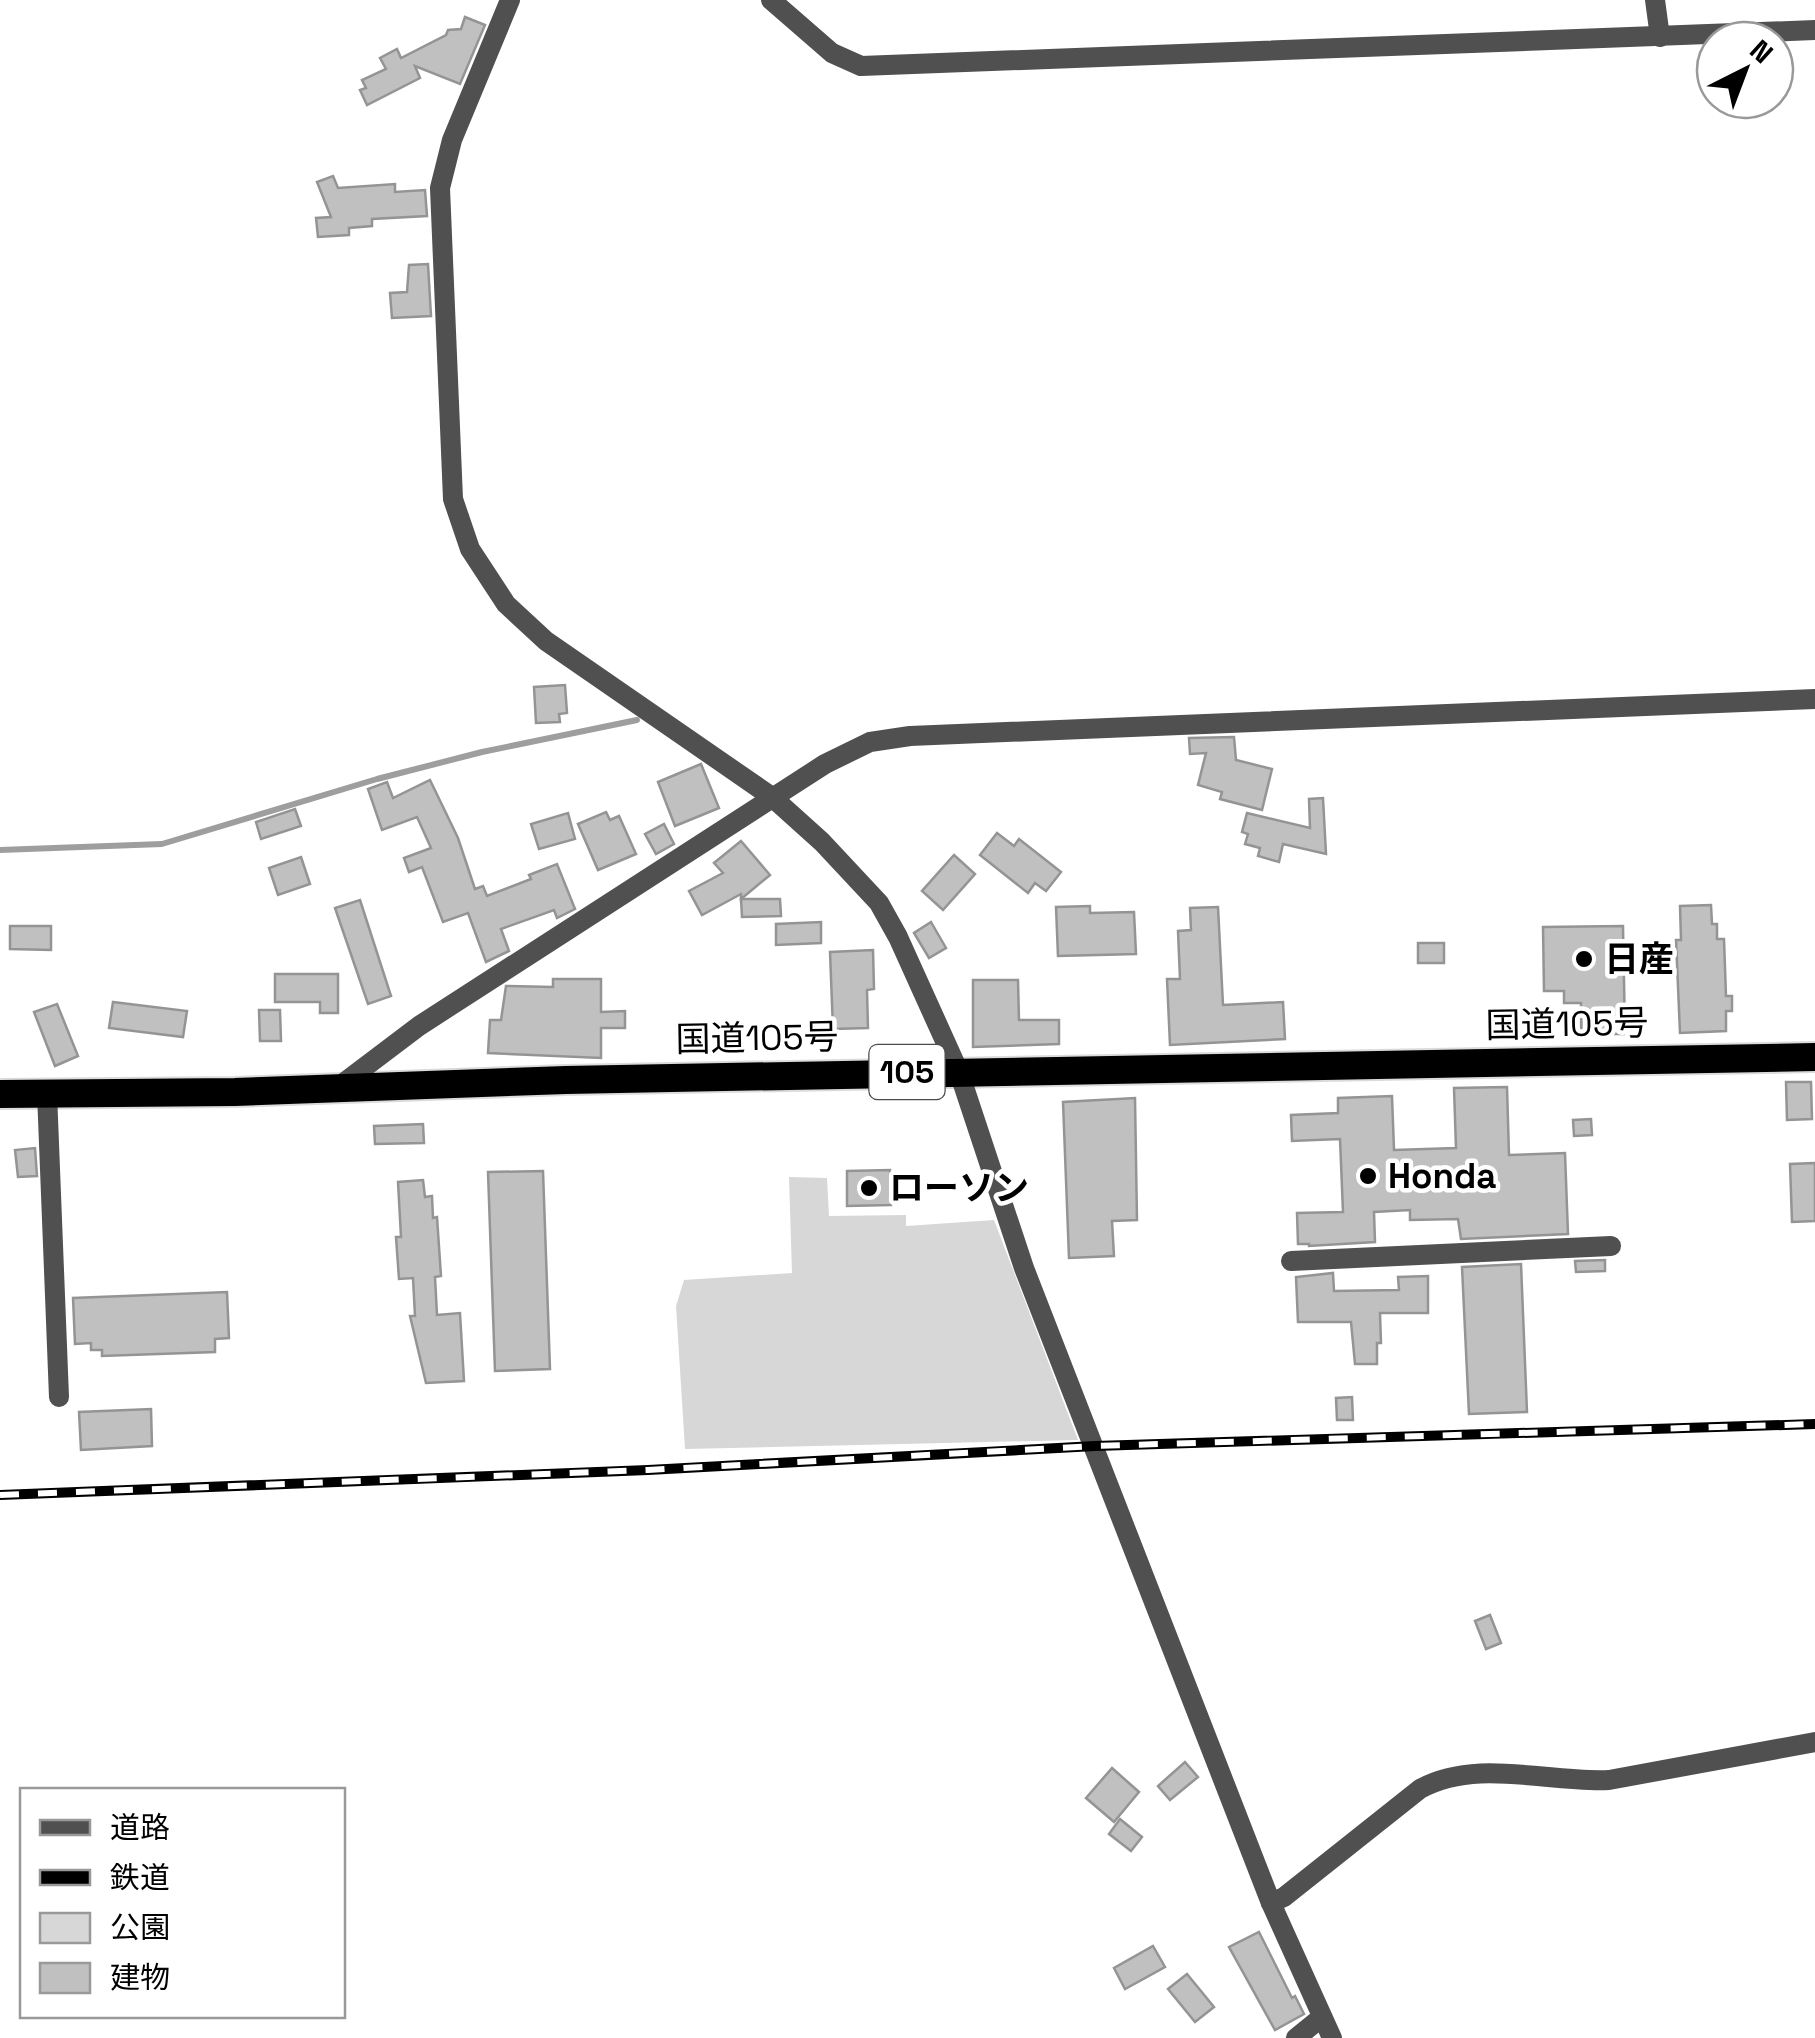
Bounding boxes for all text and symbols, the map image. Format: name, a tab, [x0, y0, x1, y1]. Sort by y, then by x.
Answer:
north arrow	[1695, 20, 1795, 120]
text: N	[1743, 32, 1781, 71]
place label: 日産	[1604, 937, 1674, 981]
marker: 日産	[1573, 948, 1595, 970]
street label: 国道105号	[1485, 1001, 1649, 1047]
street label: 国道105号	[675, 1015, 839, 1061]
road number: 105	[870, 1045, 944, 1099]
place label: Honda	[1388, 1154, 1497, 1198]
marker: Honda	[1357, 1165, 1379, 1187]
place label: ローソン	[889, 1166, 1029, 1210]
marker: ローソン	[858, 1177, 880, 1199]
legend	[20, 1788, 345, 2018]
text: 道路	[110, 1808, 170, 1847]
text: 鉄道	[110, 1858, 170, 1897]
text: 公園	[110, 1908, 170, 1947]
text: 建物	[110, 1958, 170, 1997]

